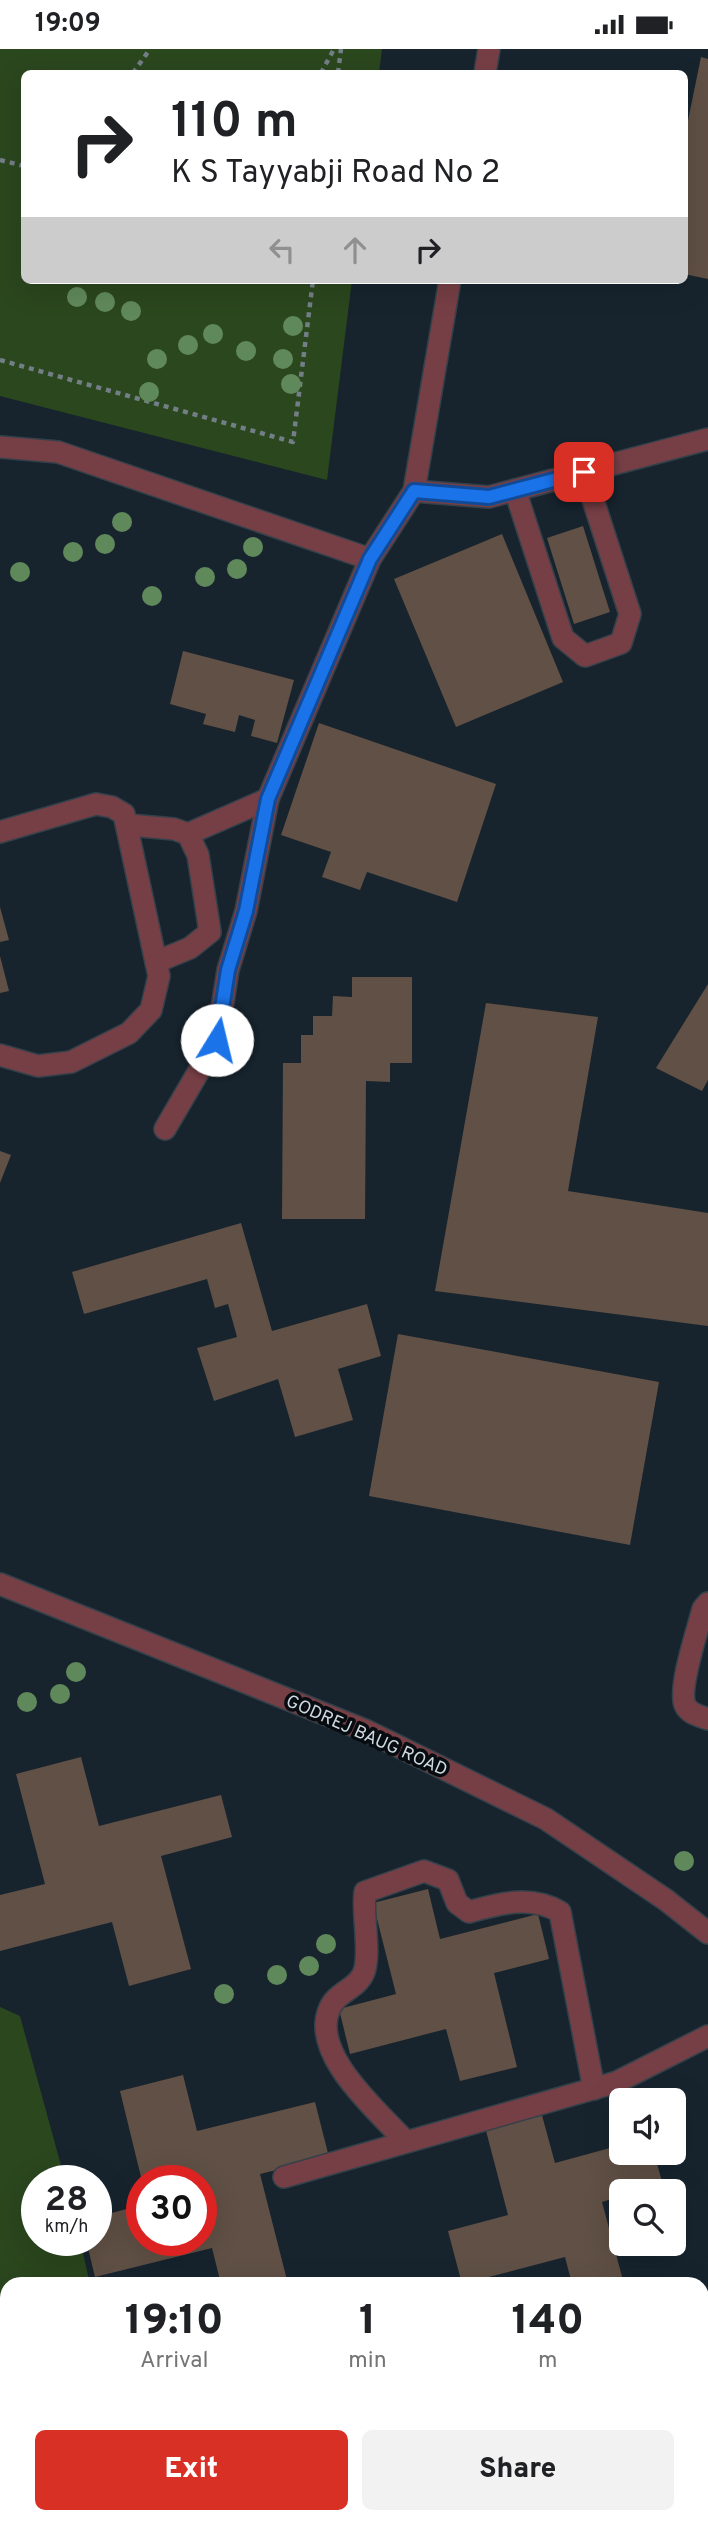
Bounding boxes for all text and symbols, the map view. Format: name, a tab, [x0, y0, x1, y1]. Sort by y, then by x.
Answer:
text: 19:09	[35, 8, 101, 41]
text: 110 m	[171, 93, 298, 155]
icon: right	[56, 98, 147, 189]
text: K S Tayyabji Road No 2	[171, 154, 500, 194]
icon: left	[263, 231, 301, 269]
icon: ahead	[336, 231, 374, 269]
icon: right	[409, 231, 447, 269]
pin	[554, 442, 614, 502]
icon: arrive	[565, 453, 603, 491]
position arrow	[180, 1003, 254, 1077]
street label: GODREJ BAUG ROAD	[282, 1690, 451, 1782]
map controls	[609, 2088, 686, 2256]
button: sound	[609, 2088, 686, 2165]
speed limit sign: 30	[126, 2165, 217, 2256]
text: 28	[45, 2179, 88, 2223]
button: search	[609, 2179, 686, 2256]
text: km/h	[45, 2216, 88, 2239]
text: 19:10	[125, 2296, 224, 2349]
text: 1	[359, 2296, 376, 2349]
text: 140	[511, 2296, 584, 2349]
text: Arrival	[140, 2347, 208, 2376]
text: min	[348, 2347, 387, 2376]
text: m	[538, 2347, 558, 2376]
button: Exit	[35, 2430, 348, 2510]
button: Share	[362, 2430, 674, 2510]

